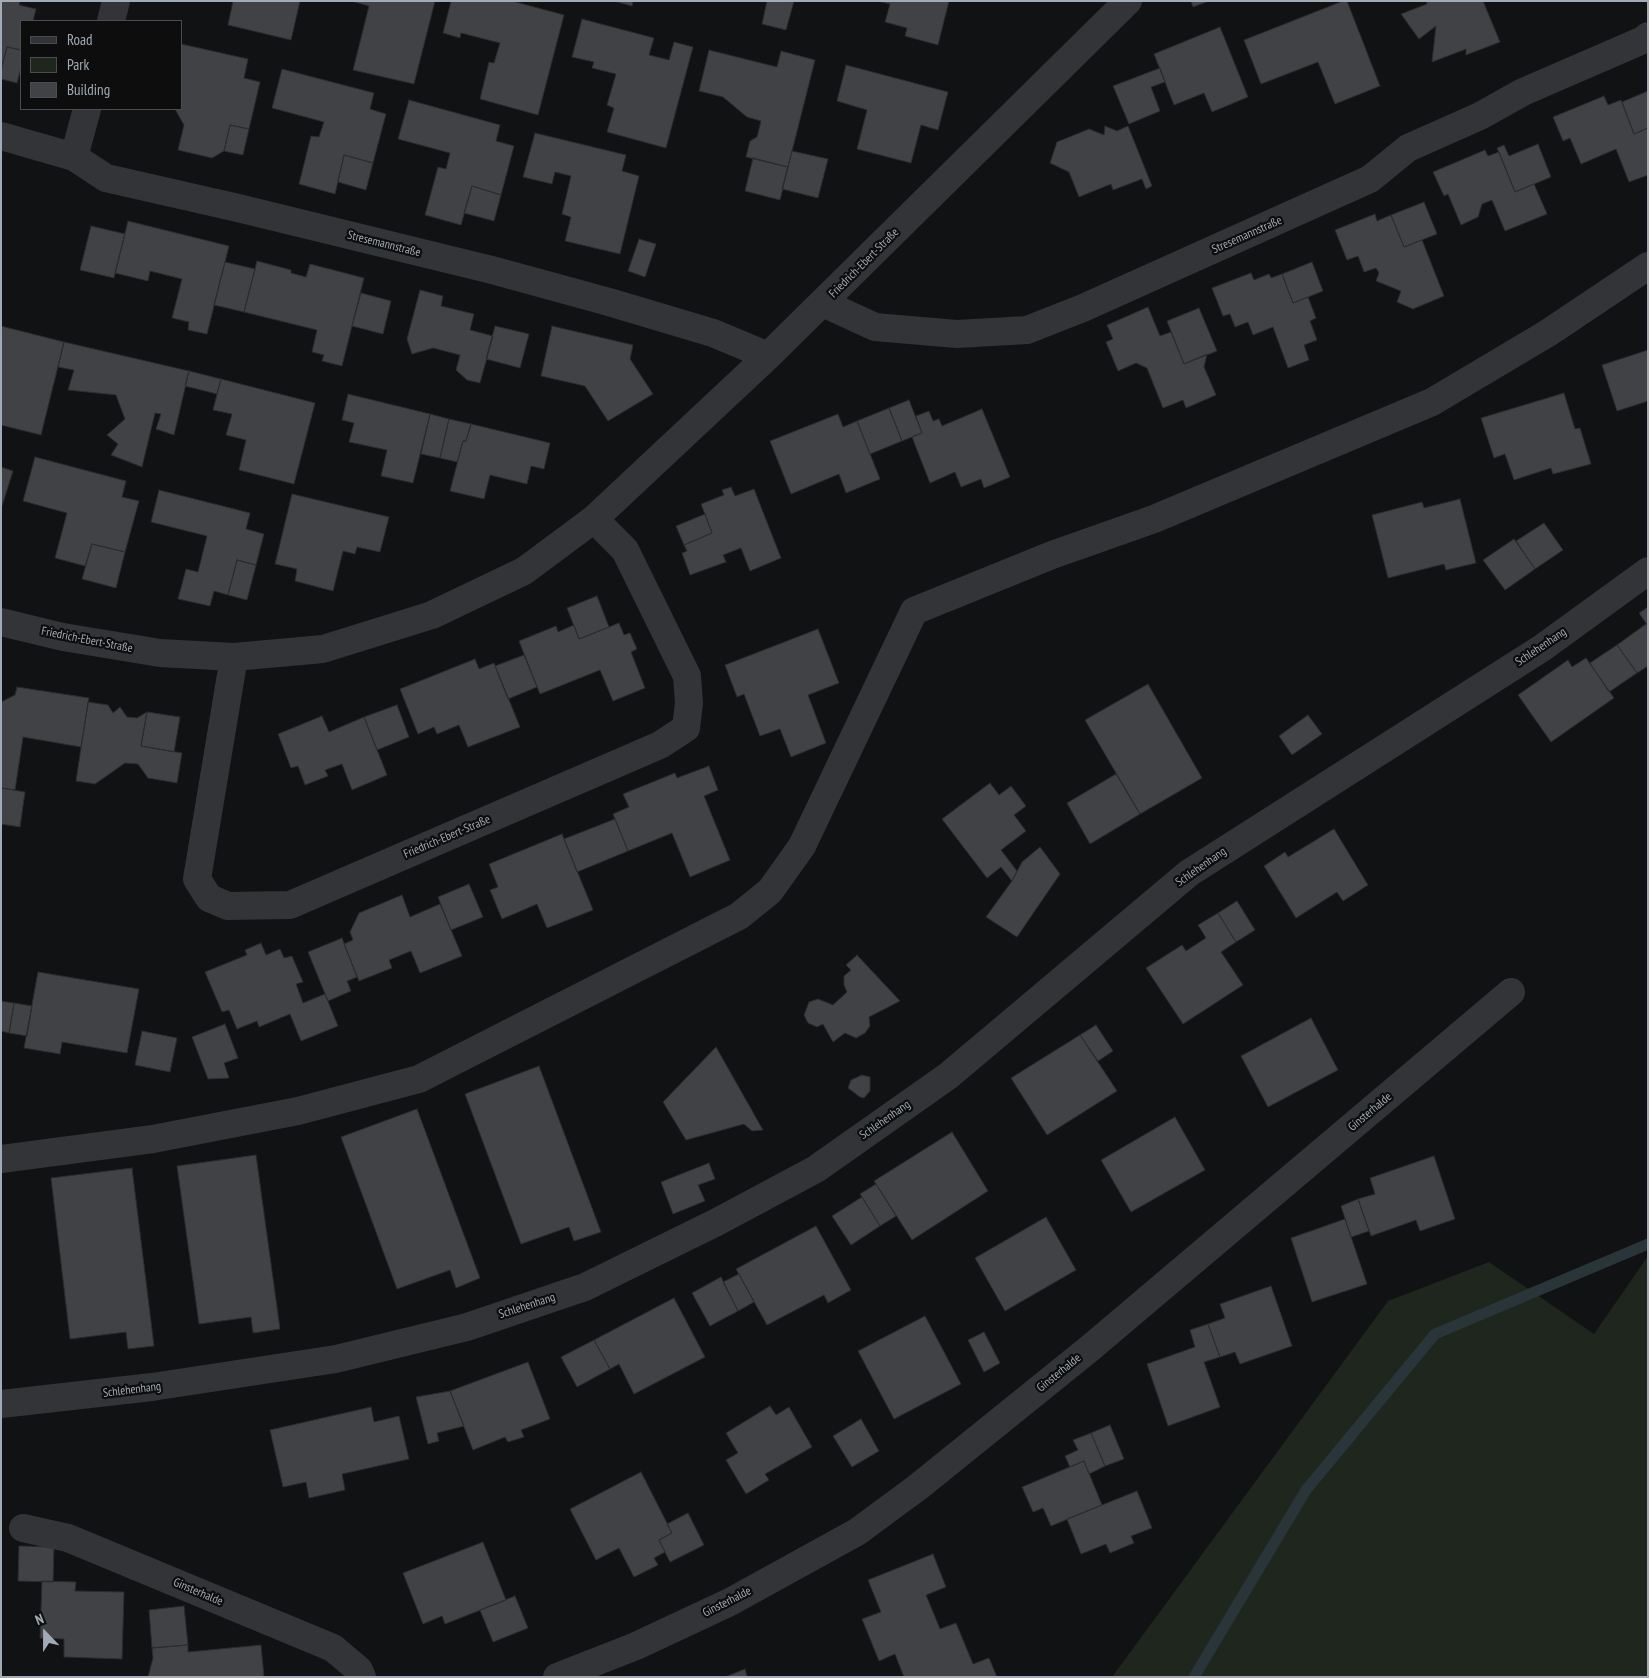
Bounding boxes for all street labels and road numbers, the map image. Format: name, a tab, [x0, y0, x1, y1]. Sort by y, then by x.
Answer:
street label: Stresemannstraße	[1210, 213, 1284, 257]
street label: Friedrich-Ebert-Straße	[826, 225, 902, 301]
street label: Stresemannstraße	[346, 228, 422, 260]
street label: Friedrich-Ebert-Straße	[40, 624, 134, 656]
street label: Schlehenhang	[1513, 625, 1569, 669]
street label: Friedrich-Ebert-Straße	[402, 812, 492, 862]
street label: Schlehenhang	[1173, 844, 1229, 890]
street label: Ginsterhalde	[1345, 1090, 1395, 1134]
street label: Schlehenhang	[857, 1097, 913, 1143]
street label: Schlehenhang	[497, 1290, 557, 1322]
street label: Ginsterhalde	[1034, 1351, 1084, 1395]
street label: Schlehenhang	[102, 1379, 162, 1401]
street label: Ginsterhalde	[171, 1575, 225, 1609]
street label: Ginsterhalde	[700, 1584, 754, 1620]

